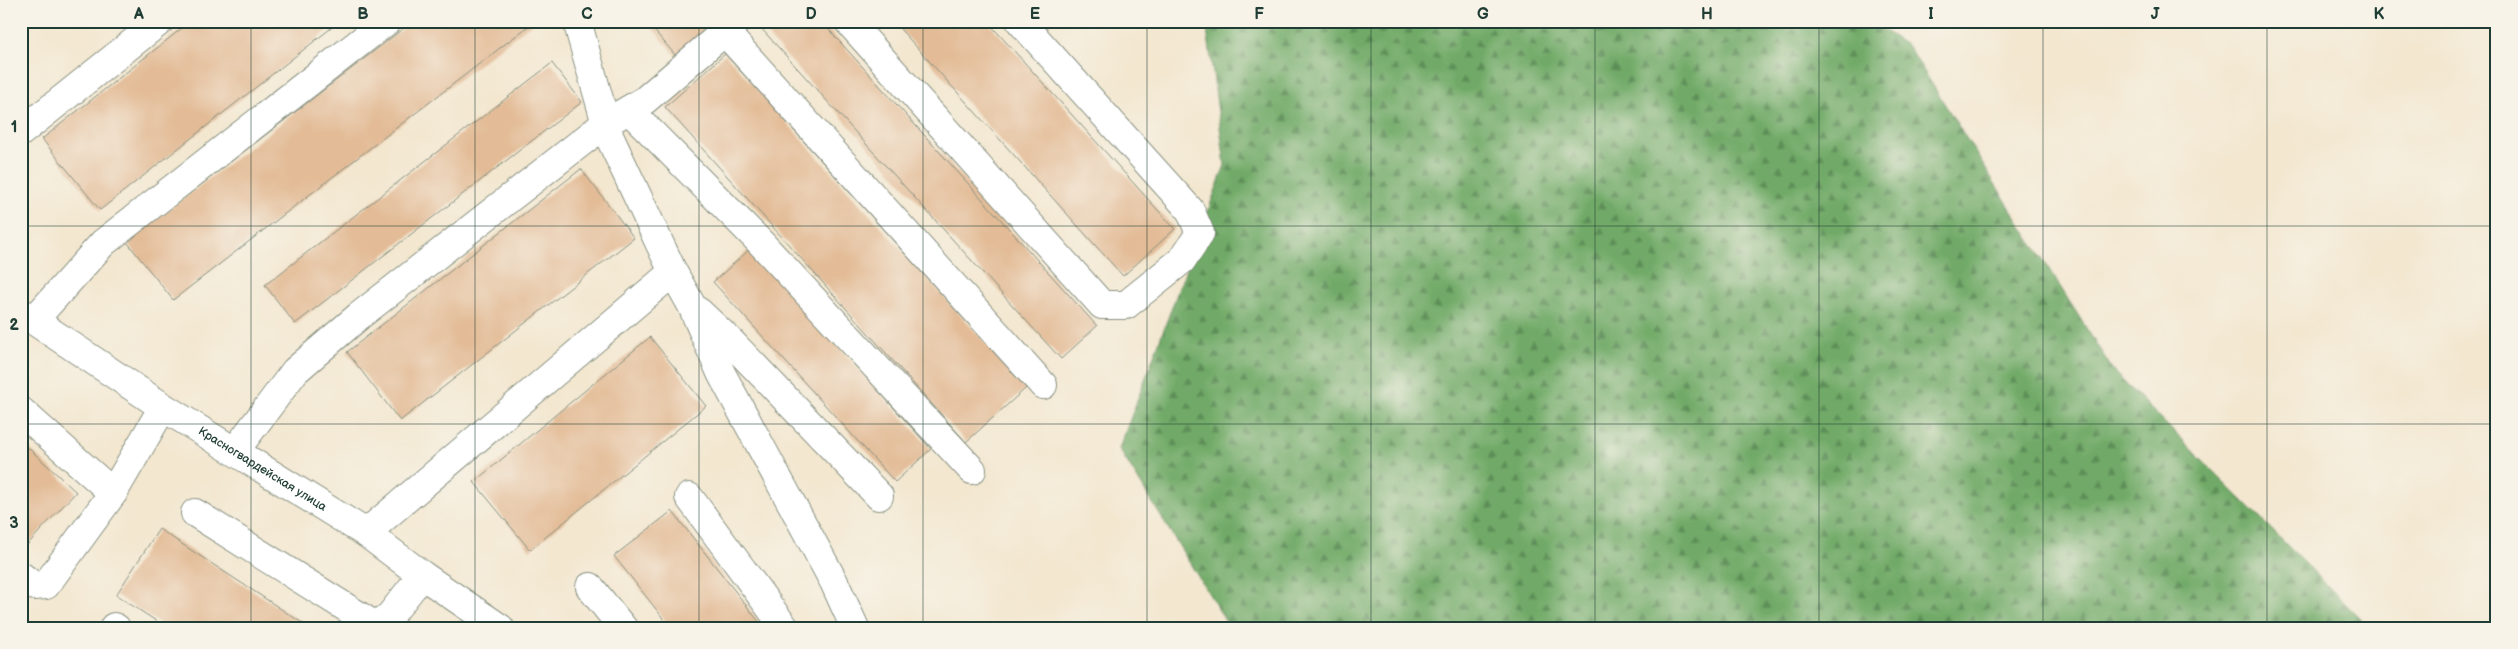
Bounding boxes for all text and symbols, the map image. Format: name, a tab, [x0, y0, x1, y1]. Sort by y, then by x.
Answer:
text: A	[133, 5, 144, 24]
text: B	[357, 5, 369, 24]
text: C	[581, 5, 593, 24]
text: D	[805, 5, 817, 24]
text: E	[1030, 5, 1040, 24]
text: F	[1254, 5, 1264, 24]
text: G	[1477, 5, 1489, 24]
text: H	[1701, 5, 1713, 24]
text: I	[1928, 5, 1934, 24]
text: J	[2151, 5, 2160, 24]
text: K	[2374, 5, 2385, 24]
text: 1	[11, 118, 17, 137]
text: 2	[9, 316, 19, 335]
street label: Красногвардейская улица	[196, 423, 329, 514]
text: 3	[9, 514, 19, 533]

